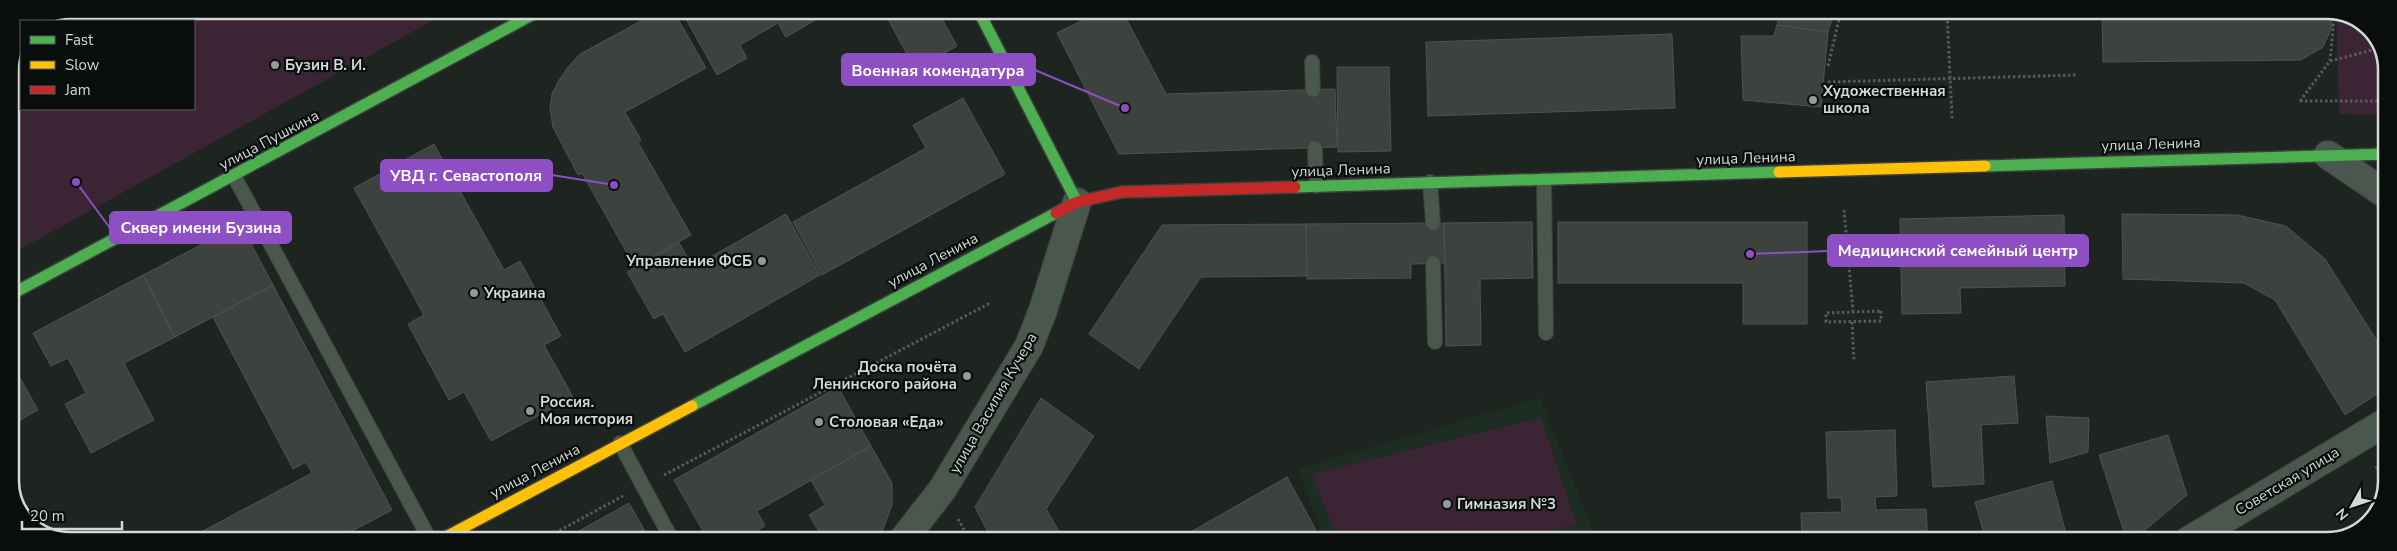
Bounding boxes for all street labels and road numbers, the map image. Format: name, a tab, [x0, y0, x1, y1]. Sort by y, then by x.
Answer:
street label: улица Пушкина	[216, 105, 322, 175]
street label: улица Ленина	[2101, 132, 2201, 156]
street label: улица Ленина	[1696, 146, 1796, 170]
street label: улица Ленина	[1291, 158, 1391, 182]
street label: улица Ленина	[884, 228, 982, 292]
street label: улица Василия Кучера	[944, 329, 1042, 477]
street label: улица Ленина	[486, 439, 584, 503]
street label: Советская улица	[2231, 442, 2343, 520]

